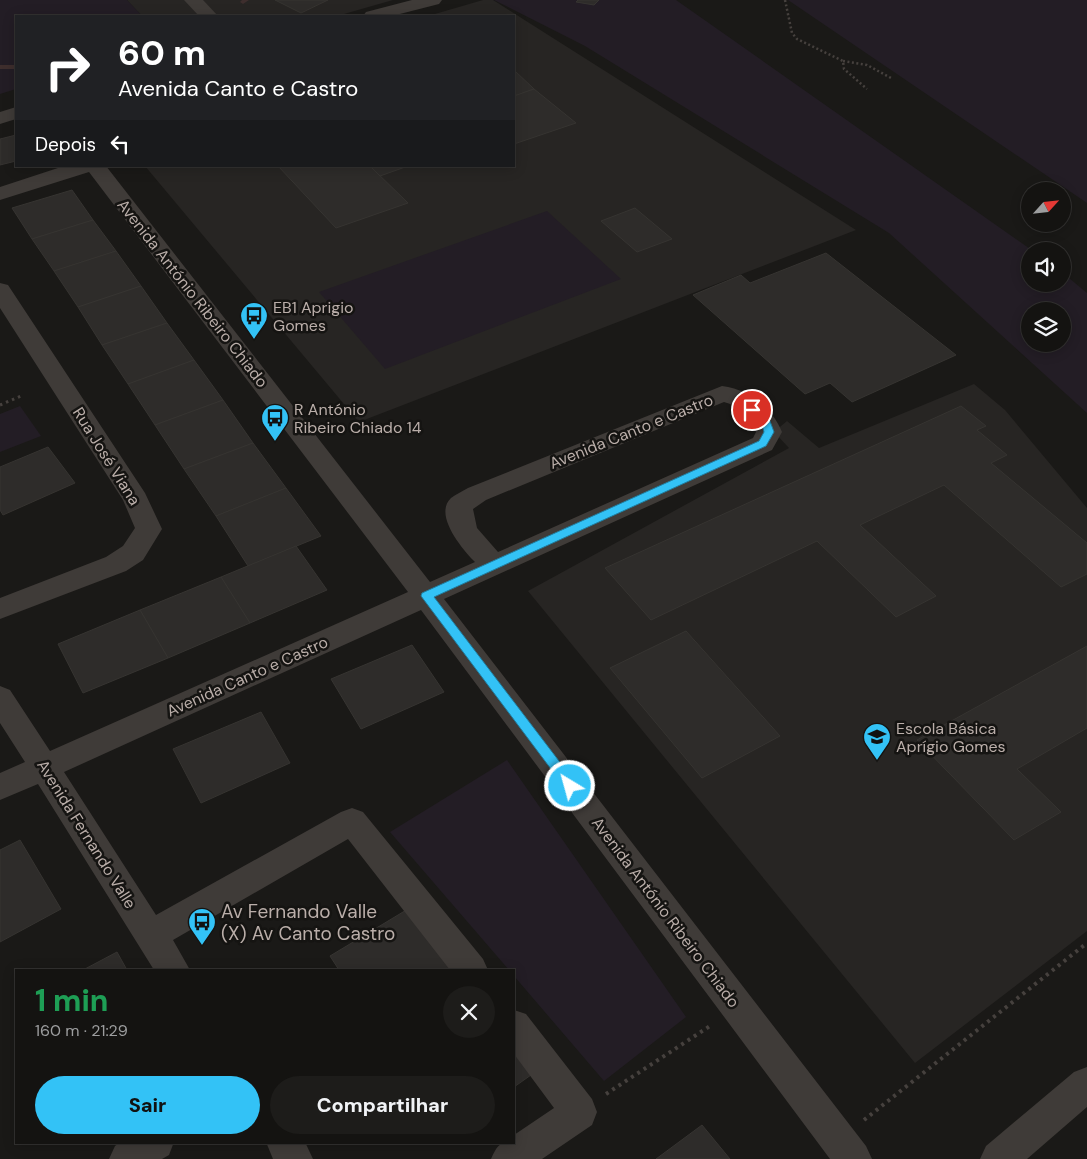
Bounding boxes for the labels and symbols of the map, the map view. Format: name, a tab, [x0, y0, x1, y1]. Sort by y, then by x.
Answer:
north arrow	[1021, 182, 1071, 232]
street label: Avenida António Ribeiro Chiado	[112, 195, 273, 392]
place label: EB1 Aprigio Gomes	[273, 297, 354, 336]
bus stop icon: EB1 Aprigio Gomes	[239, 301, 269, 340]
street label: Avenida Canto e Castro	[546, 389, 716, 474]
pin	[731, 389, 773, 431]
place label: R António Ribeiro Chiado 14	[294, 399, 422, 438]
street label: Rua José Viana	[68, 403, 145, 509]
bus stop icon: R António Ribeiro Chiado 14	[260, 403, 290, 442]
street label: Avenida Canto e Castro	[163, 631, 331, 722]
place label: Escola Básica Aprígio Gomes	[896, 718, 1006, 757]
school or university icon: Escola Básica Aprígio Gomes	[862, 722, 892, 761]
street label: Avenida Fernando Valle	[32, 756, 141, 913]
position arrow	[543, 759, 595, 811]
street label: Avenida António Ribeiro Chiado	[587, 813, 744, 1012]
place label: Av Fernando Valle (X) Av Canto Castro	[221, 899, 395, 946]
bus stop icon: Av Fernando Valle (X) Av Canto Castro	[187, 907, 217, 946]

